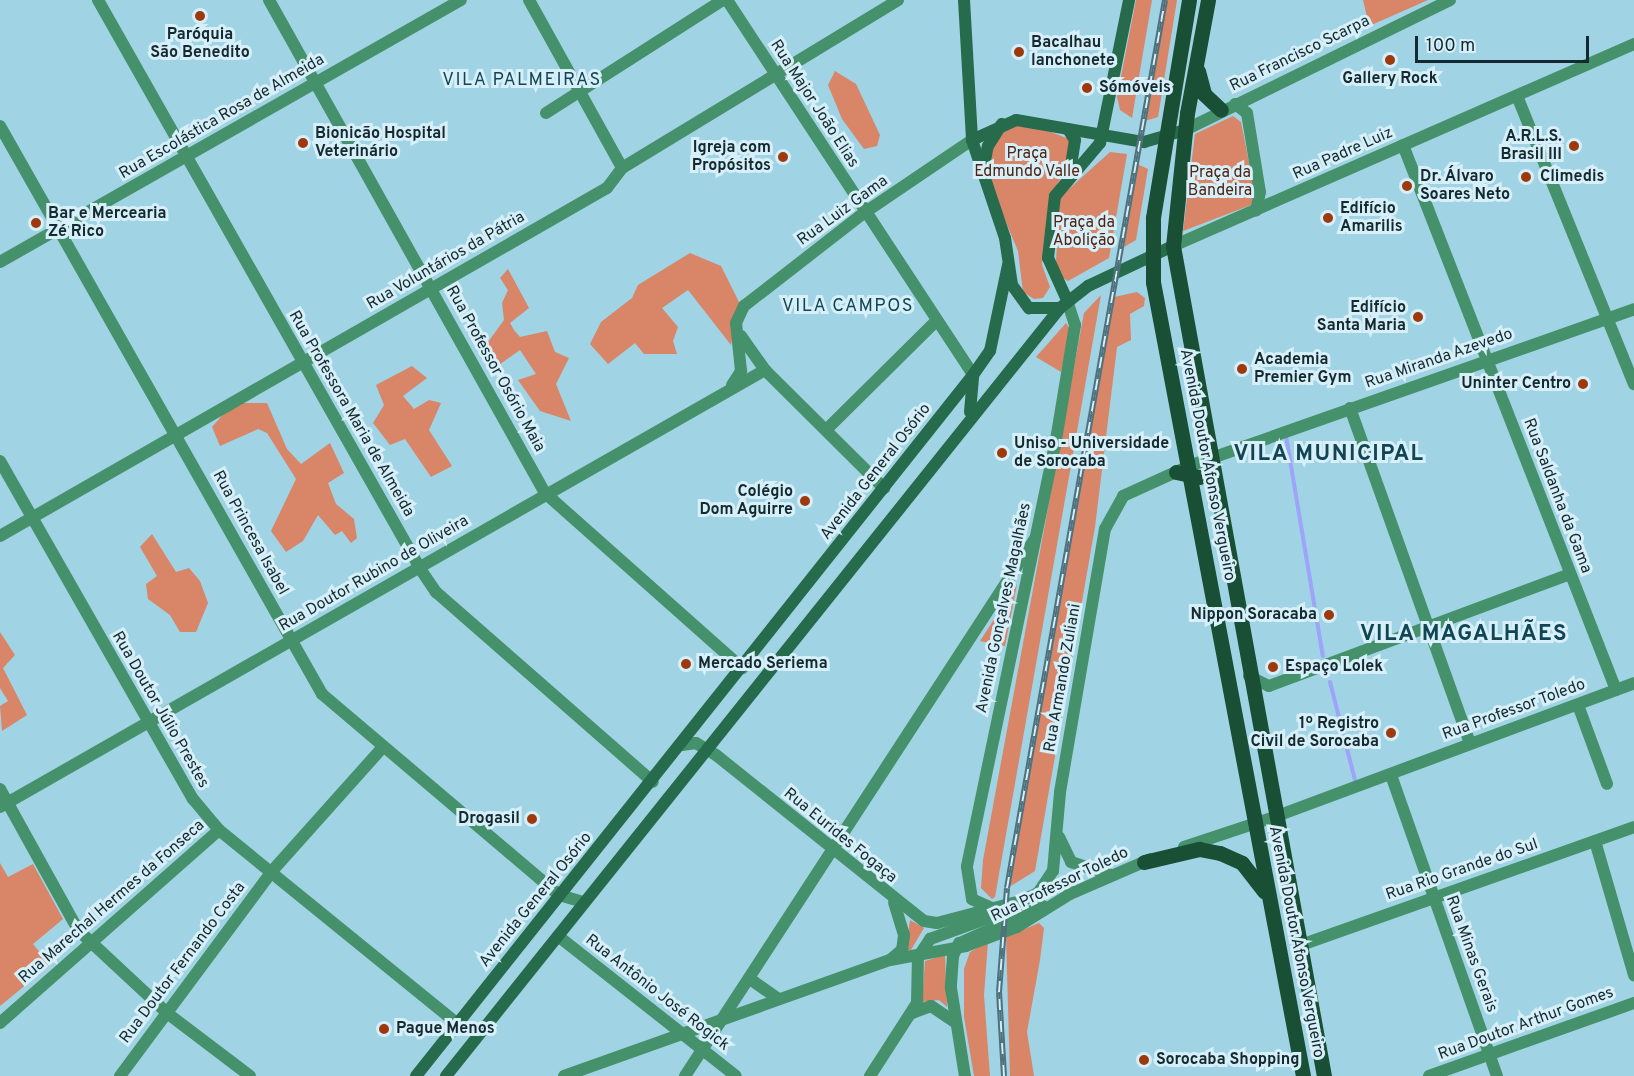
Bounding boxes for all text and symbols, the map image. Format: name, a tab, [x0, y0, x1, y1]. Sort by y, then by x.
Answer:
marker: Paróquia São Benedito	[193, 9, 207, 23]
street label: Rua Francisco Scarpa	[1227, 12, 1373, 96]
scale bar	[1418, 24, 1592, 62]
place label: Paróquia São Benedito	[150, 25, 250, 63]
place label: Bacalhau lanchonete	[1031, 33, 1115, 71]
text: 100 m	[1426, 35, 1475, 58]
street label: Rua Major João Elias	[766, 37, 862, 171]
marker: Bacalhau lanchonete	[1012, 45, 1026, 59]
street label: Rua Escolástica Rosa de Almeida	[116, 50, 328, 184]
marker: Gallery Rock	[1383, 53, 1397, 67]
place label: Gallery Rock	[1342, 69, 1438, 89]
district label: VILA PALMEIRAS	[442, 70, 602, 92]
place label: Sómóveis	[1099, 78, 1171, 98]
marker: Sómóveis	[1080, 81, 1094, 95]
street label: Rua Padre Luiz	[1290, 123, 1396, 185]
place label: Bionicão Hospital Veterinário	[315, 124, 446, 162]
place label: A.R.L.S. Brasil III	[1500, 127, 1562, 165]
marker: Bionicão Hospital Veterinário	[296, 136, 310, 150]
place label: Igreja com Propósitos	[692, 138, 771, 176]
marker: A.R.L.S. Brasil III	[1567, 139, 1581, 153]
park label: Praça Edmundo Valle	[974, 144, 1080, 182]
marker: Igreja com Propósitos	[776, 150, 790, 164]
park label: Praça da Bandeira	[1188, 163, 1252, 201]
place label: Dr. Álvaro Soares Neto	[1420, 167, 1510, 205]
place label: Climedis	[1540, 167, 1604, 187]
marker: Climedis	[1517, 168, 1535, 186]
street label: Rua Luiz Gama	[794, 172, 892, 250]
marker: Dr. Álvaro Soares Neto	[1398, 177, 1416, 195]
place label: Edifício Amarilis	[1340, 199, 1403, 237]
place label: Bar e Mercearia Zé Rico	[48, 204, 166, 242]
street label: Rua Voluntários da Pátria	[363, 208, 529, 314]
marker: Edifício Amarilis	[1321, 211, 1335, 225]
park label: Praça da Abolição	[1053, 213, 1115, 251]
marker: Bar e Mercearia Zé Rico	[29, 216, 43, 230]
street label: Rua Professor Osório Maia	[441, 283, 549, 455]
district label: VILA CAMPOS	[782, 296, 914, 318]
place label: Edifício Santa Maria	[1317, 298, 1406, 336]
street label: Rua Professora Maria de Almeida	[284, 307, 418, 521]
marker: Edifício Santa Maria	[1411, 310, 1425, 324]
street label: Rua Miranda Azevedo	[1362, 325, 1516, 393]
street label: Avenida Doutor Afonso Vergueiro	[1175, 347, 1239, 583]
place label: Academia Premier Gym	[1254, 350, 1351, 388]
marker: Academia Premier Gym	[1235, 362, 1249, 376]
place label: Uninter Centro	[1461, 374, 1571, 394]
marker: Uninter Centro	[1576, 377, 1590, 391]
street label: Avenida General Osório	[817, 400, 935, 544]
street label: Rua Saldanha da Gama	[1519, 416, 1595, 576]
place label: Uniso - Universidade de Sorocaba	[1014, 434, 1169, 472]
district label: VILA MUNICIPAL	[1233, 442, 1425, 468]
marker: Uniso - Universidade de Sorocaba	[995, 446, 1009, 460]
street label: Rua Princesa Isabel	[208, 467, 292, 599]
place label: Colégio Dom Aguirre	[699, 482, 793, 520]
marker: Colégio Dom Aguirre	[798, 494, 812, 508]
street label: Avenida Gonçalves Magalhães	[972, 501, 1036, 715]
street label: Rua Doutor Rubino de Oliveira	[276, 512, 472, 636]
street label: Rua Armando Zuliani	[1040, 602, 1086, 754]
place label: Nippon Soracaba	[1191, 605, 1317, 625]
marker: Nippon Soracaba	[1322, 608, 1336, 622]
district label: VILA MAGALHÃES	[1359, 622, 1569, 648]
street label: Rua Doutor Júlio Prestes	[107, 628, 213, 792]
place label: Mercado Seriema	[698, 654, 828, 674]
marker: Mercado Seriema	[679, 657, 693, 671]
place label: Espaço Lolek	[1285, 657, 1383, 677]
marker: Espaço Lolek	[1266, 660, 1280, 674]
street label: Rua Professor Toledo	[1440, 675, 1588, 745]
place label: 1º Registro Civil de Sorocaba	[1250, 714, 1379, 752]
marker: 1º Registro Civil de Sorocaba	[1384, 726, 1398, 740]
street label: Rua Eurides Fogaça	[779, 784, 901, 888]
place label: Drogasil	[458, 809, 520, 829]
marker: Drogasil	[525, 812, 539, 826]
street label: Rua Marechal Hermes da Fonseca	[15, 816, 209, 988]
street label: Avenida Doutor Afonso Vergueiro	[1264, 824, 1328, 1060]
street label: Avenida General Osório	[476, 829, 596, 971]
street label: Rua Rio Grande do Sul	[1383, 835, 1541, 905]
street label: Rua Professor Toledo	[988, 843, 1132, 927]
street label: Rua Doutor Fernando Costa	[116, 878, 250, 1048]
street label: Rua Minas Gerais	[1441, 893, 1501, 1015]
street label: Rua Antônio José Rogick	[581, 931, 733, 1055]
street label: Rua Doutor Arthur Gomes	[1435, 983, 1617, 1065]
place label: Pague Menos	[396, 1019, 495, 1039]
marker: Pague Menos	[377, 1022, 391, 1036]
place label: Sorocaba Shopping	[1156, 1050, 1299, 1070]
marker: Sorocaba Shopping	[1137, 1053, 1151, 1067]

